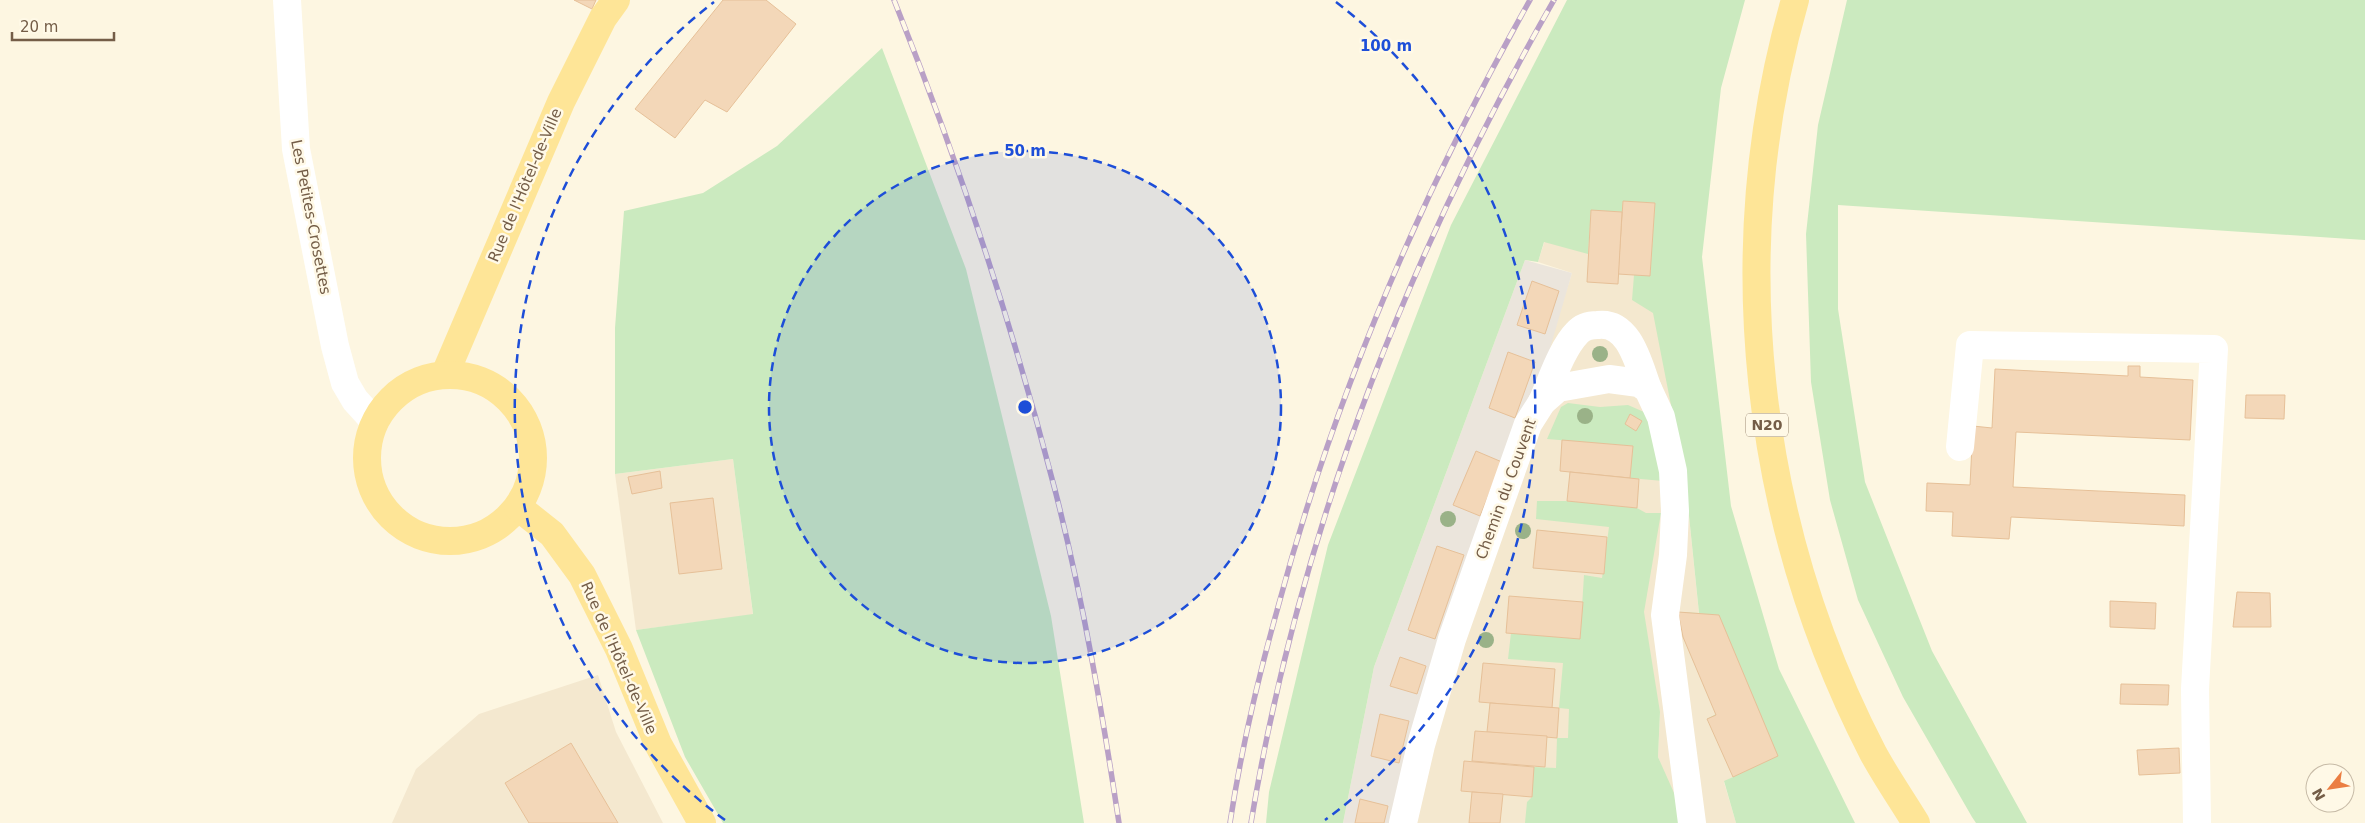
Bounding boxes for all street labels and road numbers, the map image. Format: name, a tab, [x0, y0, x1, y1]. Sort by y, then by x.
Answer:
street label: Rue de l'Hôtel-de-Ville	[484, 105, 566, 265]
street label: Les Petites-Crosettes	[287, 138, 335, 296]
road number: N20	[1746, 414, 1788, 436]
street label: Chemin du Couvent	[1472, 416, 1540, 562]
street label: Rue de l'Hôtel-de-Ville	[577, 579, 661, 737]

